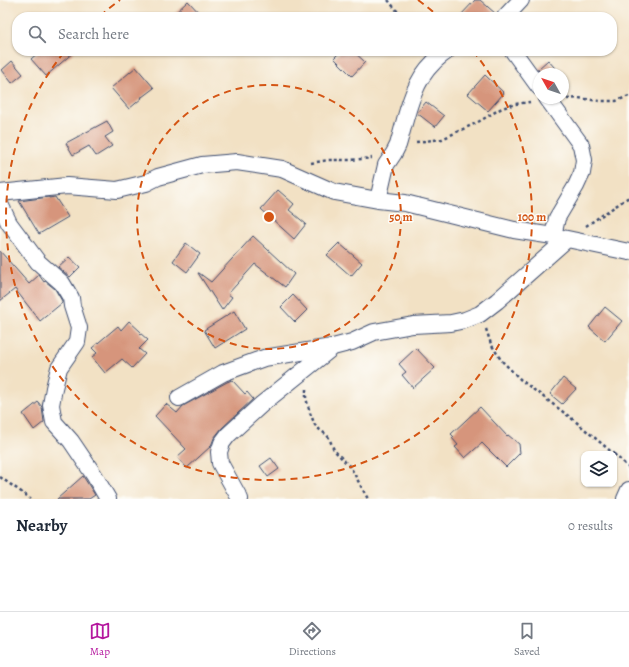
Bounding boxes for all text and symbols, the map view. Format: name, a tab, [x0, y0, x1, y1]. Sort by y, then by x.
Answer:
search box	[12, 12, 617, 56]
icon: search	[26, 23, 48, 45]
text: Search here	[58, 24, 129, 44]
north arrow	[533, 68, 569, 104]
text: 50 m	[389, 209, 413, 225]
text: 100 m	[518, 209, 546, 225]
centre of rings	[262, 210, 276, 224]
map controls	[581, 451, 617, 487]
button: layers	[581, 451, 617, 487]
text: Nearby	[16, 514, 67, 537]
text: 0 results	[568, 517, 613, 534]
tab: Map	[89, 620, 111, 659]
tab: Directions	[289, 620, 336, 659]
tab: Saved	[514, 620, 540, 659]

